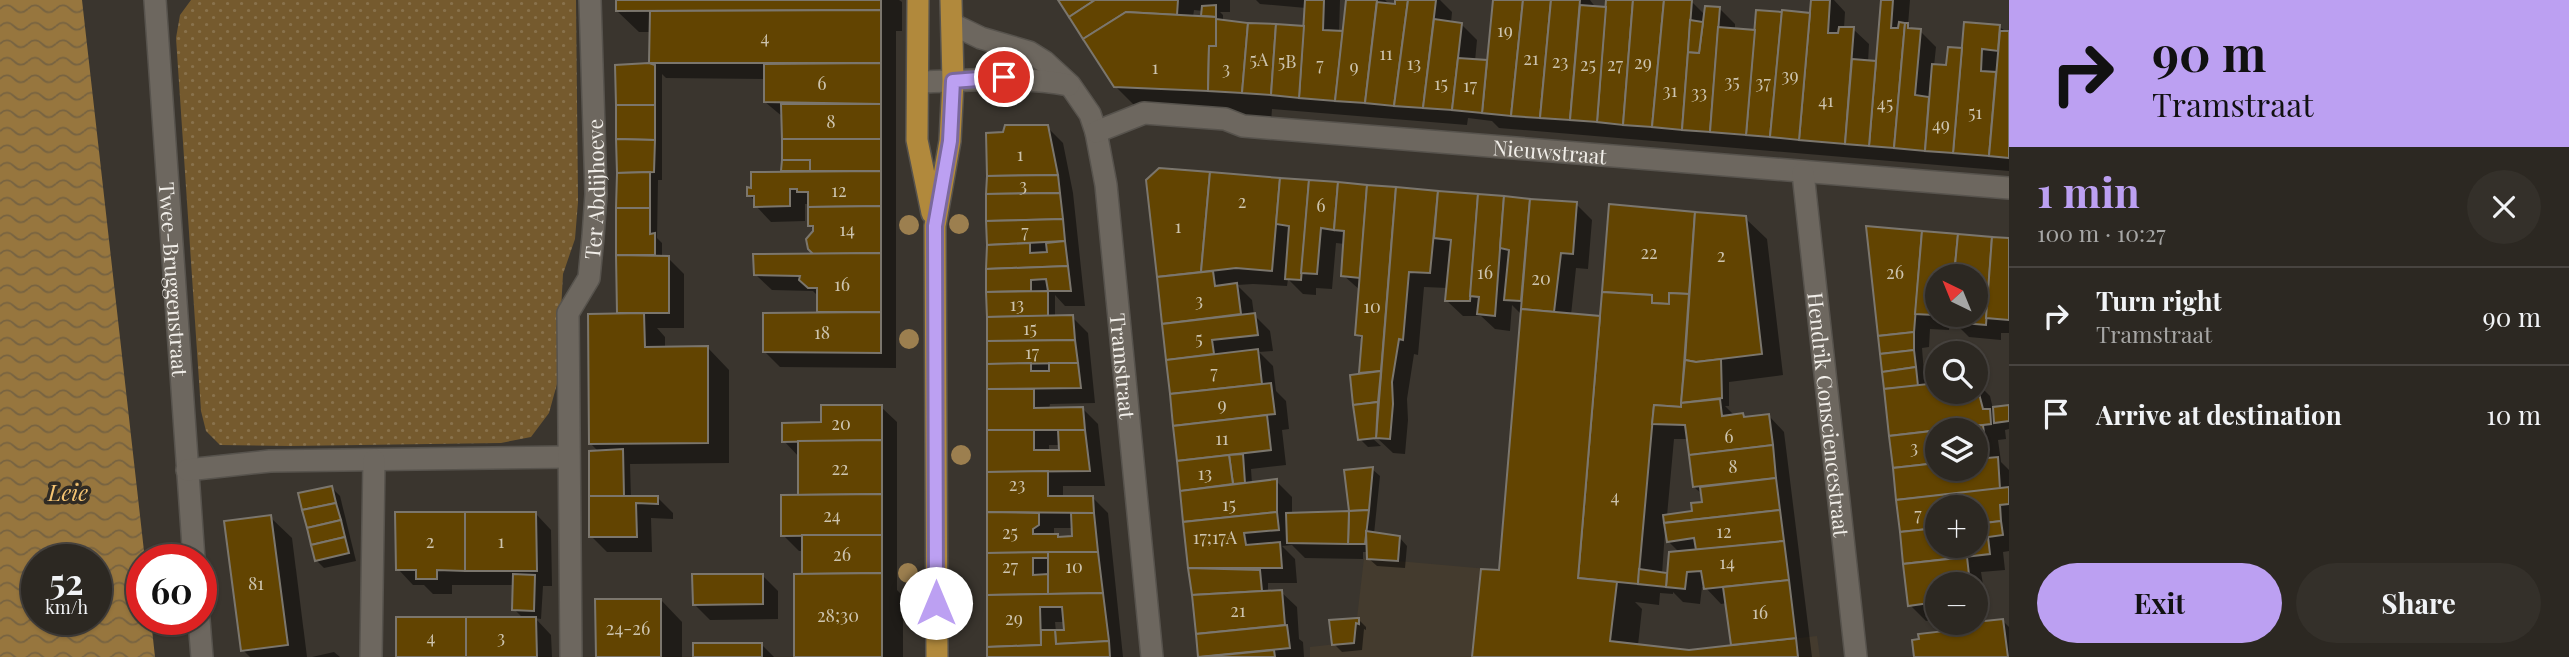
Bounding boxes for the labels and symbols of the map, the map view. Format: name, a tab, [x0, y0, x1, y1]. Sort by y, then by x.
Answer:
house number: 19	[1497, 18, 1513, 42]
house number: 4	[761, 25, 770, 49]
house number: 11	[1379, 41, 1393, 65]
house number: 21	[1523, 46, 1539, 70]
pin	[974, 47, 1034, 107]
house number: 5A	[1250, 47, 1269, 71]
house number: 5B	[1278, 49, 1296, 73]
house number: 23	[1552, 49, 1568, 73]
house number: 29	[1634, 50, 1652, 74]
house number: 13	[1407, 51, 1421, 75]
house number: 7	[1316, 52, 1324, 76]
house number: 25	[1580, 52, 1596, 76]
house number: 27	[1607, 52, 1624, 76]
house number: 9	[1349, 54, 1359, 78]
house number: 1	[1152, 55, 1159, 79]
house number: 3	[1222, 56, 1230, 80]
house number: 39	[1781, 63, 1799, 87]
house number: 35	[1724, 69, 1740, 93]
house number: 37	[1755, 70, 1771, 94]
house number: 6	[817, 71, 827, 95]
house number: 15	[1434, 71, 1448, 95]
house number: 17	[1463, 73, 1478, 97]
house number: 31	[1663, 78, 1678, 102]
house number: 33	[1691, 80, 1707, 104]
house number: 41	[1818, 88, 1834, 112]
house number: 45	[1877, 91, 1893, 115]
house number: 51	[1968, 100, 1982, 124]
house number: 8	[826, 109, 836, 133]
house number: 49	[1932, 112, 1950, 136]
street label: Ter Abdijhoeve	[577, 119, 610, 260]
street label: Nieuwstraat	[1492, 132, 1608, 169]
house number: 1	[1017, 142, 1024, 166]
house number: 3	[1019, 173, 1027, 197]
house number: 12	[831, 178, 847, 202]
street label: Twee-Bruggenstraat	[154, 181, 195, 378]
house number: 2	[1238, 189, 1246, 213]
house number: 6	[1316, 193, 1326, 217]
house number: 1	[1175, 214, 1182, 238]
house number: 14	[839, 217, 855, 241]
house number: 7	[1021, 219, 1029, 243]
house number: 22	[1640, 240, 1658, 264]
house number: 2	[1717, 243, 1725, 267]
house number: 16	[1477, 260, 1493, 284]
house number: 26	[1886, 260, 1904, 284]
north arrow	[1925, 264, 1988, 327]
house number: 20	[1531, 266, 1551, 290]
house number: 16	[834, 272, 850, 296]
house number: 3	[1195, 288, 1203, 312]
street label: Hendrik Consciencestraat	[1802, 291, 1857, 539]
house number: 13	[1010, 292, 1024, 316]
house number: 10	[1363, 294, 1381, 318]
street label: Tramstraat	[1105, 312, 1143, 421]
house number: 15	[1023, 316, 1037, 340]
house number: 18	[814, 320, 830, 344]
house number: 5	[1195, 326, 1203, 350]
house number: 17	[1025, 340, 1040, 364]
house number: 7	[1210, 360, 1218, 384]
house number: 9	[1217, 392, 1227, 416]
house number: 20	[831, 411, 851, 435]
house number: 6	[1724, 424, 1734, 448]
house number: 11	[1215, 426, 1229, 450]
house number: 3	[1910, 435, 1918, 459]
house number: 8	[1728, 454, 1738, 478]
house number: 22	[831, 456, 849, 480]
house number: 13	[1198, 461, 1212, 485]
house number: 23	[1009, 472, 1025, 496]
water label: Leie	[47, 476, 88, 507]
house number: 4	[1611, 484, 1620, 508]
house number: 15	[1222, 492, 1236, 516]
house number: 7	[1914, 502, 1922, 526]
house number: 24	[823, 503, 841, 527]
house number: 12	[1716, 519, 1732, 543]
house number: 25	[1002, 520, 1018, 544]
house number: 17;17A	[1193, 525, 1238, 549]
house number: 2	[426, 529, 434, 553]
house number: 1	[498, 529, 505, 553]
house number: 26	[833, 542, 851, 566]
speed limit sign: 60	[126, 544, 217, 635]
house number: 14	[1719, 550, 1735, 574]
house number: 27	[1002, 554, 1019, 578]
house number: 10	[1065, 554, 1083, 578]
position arrow	[899, 566, 973, 640]
house number: 81	[248, 571, 264, 595]
house number: 21	[1230, 598, 1246, 622]
house number: 16	[1752, 600, 1768, 624]
house number: 28;30	[817, 603, 859, 627]
house number: 29	[1005, 606, 1023, 630]
house number: 24-26	[606, 616, 650, 640]
house number: 4	[427, 625, 436, 649]
house number: 3	[497, 625, 505, 649]

